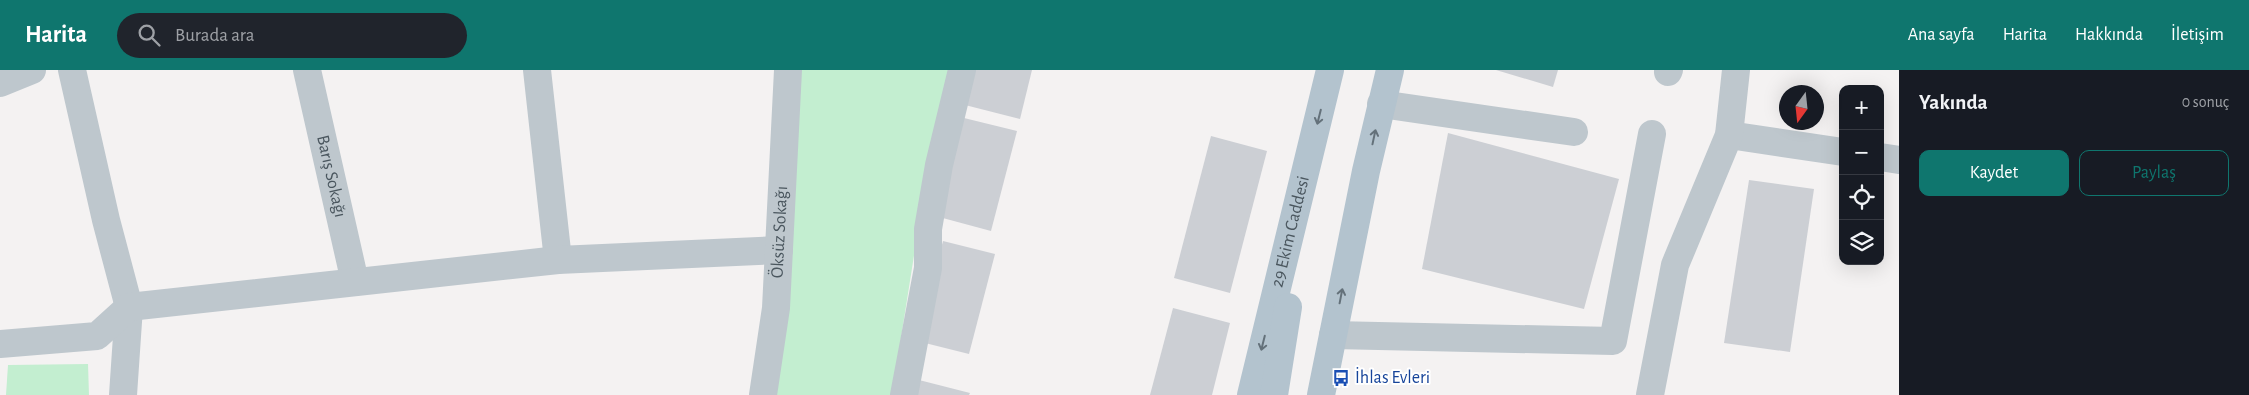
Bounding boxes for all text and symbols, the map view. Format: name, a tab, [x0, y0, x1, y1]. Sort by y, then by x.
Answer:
search box	[117, 13, 467, 58]
icon: search	[135, 21, 163, 49]
text: Harita	[25, 23, 87, 47]
text: Burada ara	[175, 26, 254, 45]
text: Ana sayfa	[1908, 26, 1975, 44]
text: Harita	[2003, 26, 2047, 44]
text: Hakkında	[2075, 26, 2143, 44]
text: İletişim	[2171, 26, 2224, 44]
north arrow	[1779, 85, 1824, 130]
map controls	[1839, 85, 1884, 265]
button: +	[1839, 85, 1884, 130]
text: Yakında	[1919, 92, 1988, 113]
text: 0 sonuç	[2182, 94, 2229, 110]
one-way arrow	[1314, 109, 1323, 125]
one-way arrow	[1369, 129, 1379, 145]
button: −	[1839, 130, 1884, 175]
street label: Barış Sokağı	[313, 133, 349, 219]
button: Kaydet	[1919, 150, 2069, 196]
button: Paylaş	[2079, 150, 2229, 196]
street label: 29 Ekim Caddesi	[1268, 174, 1313, 289]
button: locate	[1839, 175, 1884, 220]
street label: Öksüz Sokağı	[767, 186, 791, 279]
button: layers	[1839, 220, 1884, 265]
one-way arrow	[1337, 288, 1346, 304]
one-way arrow	[1258, 334, 1267, 350]
place label: İhlas Evleri	[1355, 367, 1430, 387]
bus stop icon: İhlas Evleri	[1331, 368, 1351, 388]

